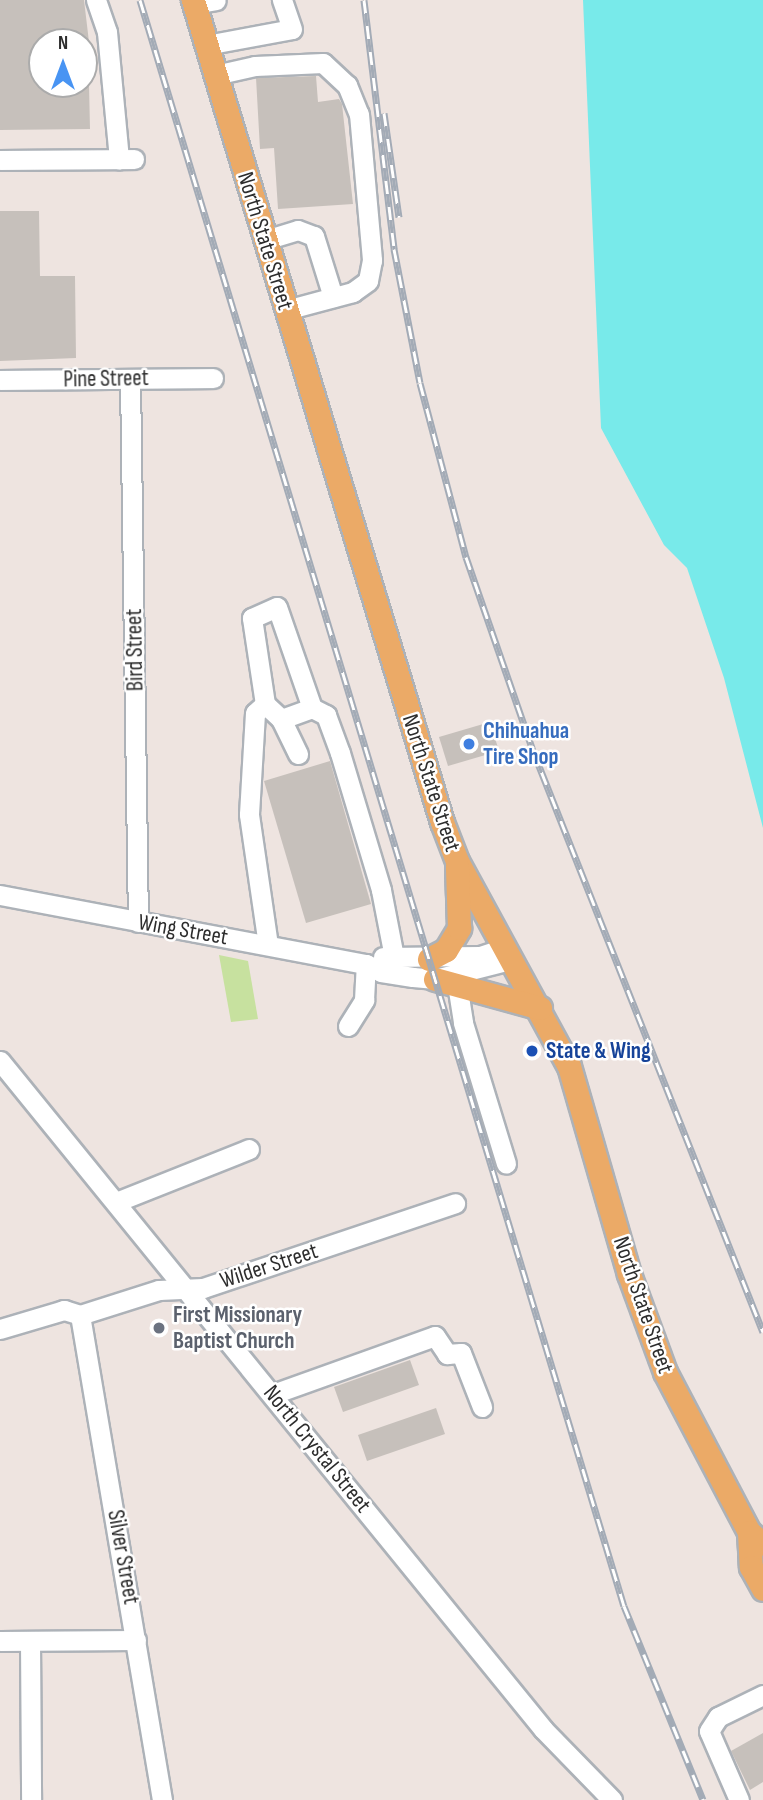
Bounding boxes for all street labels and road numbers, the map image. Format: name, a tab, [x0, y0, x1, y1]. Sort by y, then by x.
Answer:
street label: North State Street	[231, 169, 299, 313]
street label: Pine Street	[63, 364, 149, 394]
street label: Bird Street	[120, 609, 150, 691]
street label: North State Street	[396, 711, 466, 855]
street label: Wing Street	[136, 909, 230, 951]
street label: North State Street	[607, 1233, 679, 1377]
street label: Wilder Street	[217, 1237, 321, 1295]
street label: North Crystal Street	[257, 1380, 377, 1518]
street label: Silver Street	[101, 1508, 145, 1606]

